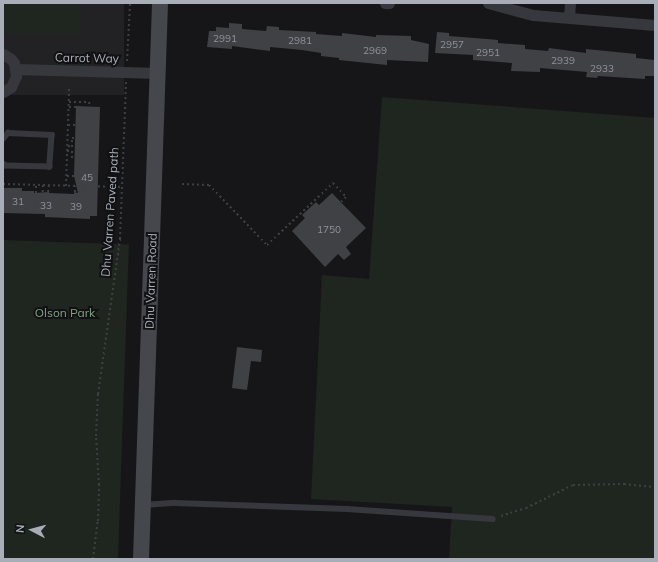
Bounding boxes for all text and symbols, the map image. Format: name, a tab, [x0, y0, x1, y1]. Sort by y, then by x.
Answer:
house number: 2991	[213, 33, 237, 45]
house number: 2981	[288, 35, 312, 47]
house number: 2957	[440, 39, 464, 51]
house number: 2969	[363, 45, 387, 57]
house number: 2951	[476, 47, 500, 59]
street label: Carrot Way	[55, 50, 119, 66]
house number: 2939	[551, 55, 575, 67]
house number: 2933	[590, 63, 614, 75]
street label: Dhu Varren Paved path	[98, 147, 122, 277]
house number: 45	[81, 172, 93, 184]
house number: 31	[12, 196, 24, 208]
house number: 33	[40, 200, 52, 212]
house number: 39	[70, 201, 82, 213]
house number: 1750	[317, 224, 341, 236]
street label: Dhu Varren Road	[142, 233, 160, 329]
park label: Olson Park	[35, 306, 95, 320]
north arrow	[12, 510, 52, 550]
text: N	[13, 524, 27, 534]

